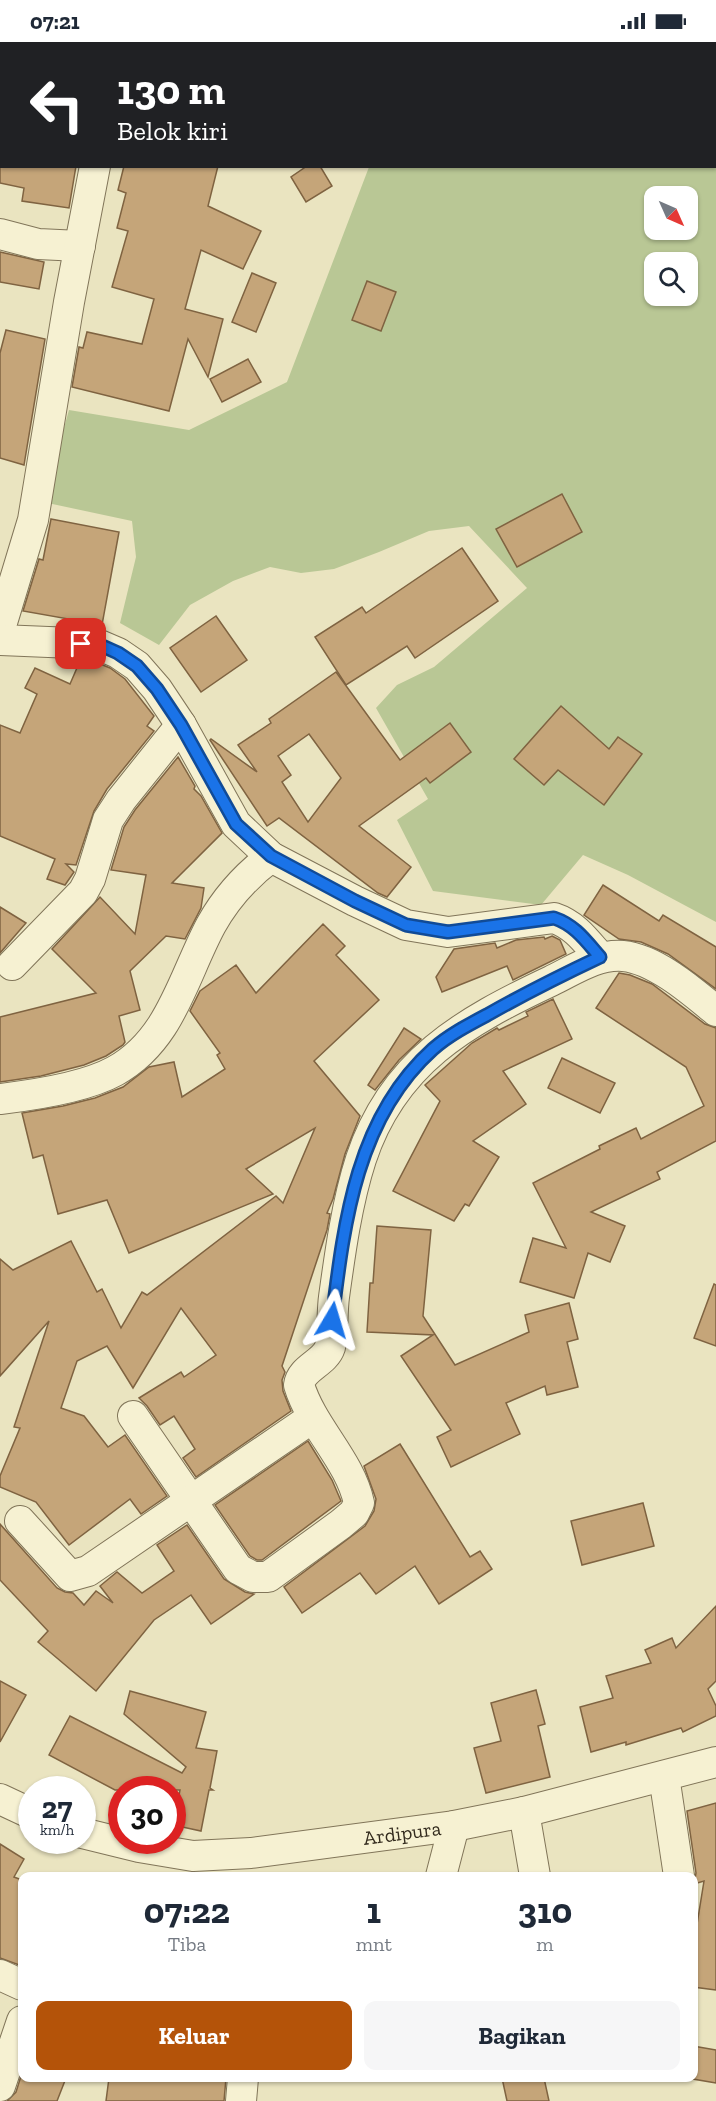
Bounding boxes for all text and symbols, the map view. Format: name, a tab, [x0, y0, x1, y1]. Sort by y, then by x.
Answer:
text: 07:21	[30, 8, 80, 35]
text: 130 m	[117, 64, 225, 115]
icon: left	[18, 66, 96, 144]
text: Belok kiri	[117, 115, 228, 147]
north arrow	[644, 186, 698, 240]
map controls	[644, 186, 698, 306]
button: search	[644, 252, 698, 306]
pin	[55, 618, 106, 669]
icon: arrive	[64, 627, 97, 660]
position arrow	[300, 1288, 364, 1352]
speed limit sign: 30	[108, 1776, 186, 1854]
text: 27	[42, 1790, 72, 1826]
street label: Ardipura	[362, 1816, 443, 1850]
text: km/h	[40, 1821, 74, 1839]
text: 07:22	[144, 1889, 230, 1932]
text: 1	[367, 1889, 381, 1932]
text: 310	[518, 1889, 572, 1932]
text: Tiba	[168, 1932, 206, 1956]
text: mnt	[356, 1932, 392, 1956]
text: m	[536, 1932, 554, 1956]
button: Keluar	[36, 2001, 352, 2070]
button: Bagikan	[364, 2001, 680, 2070]

